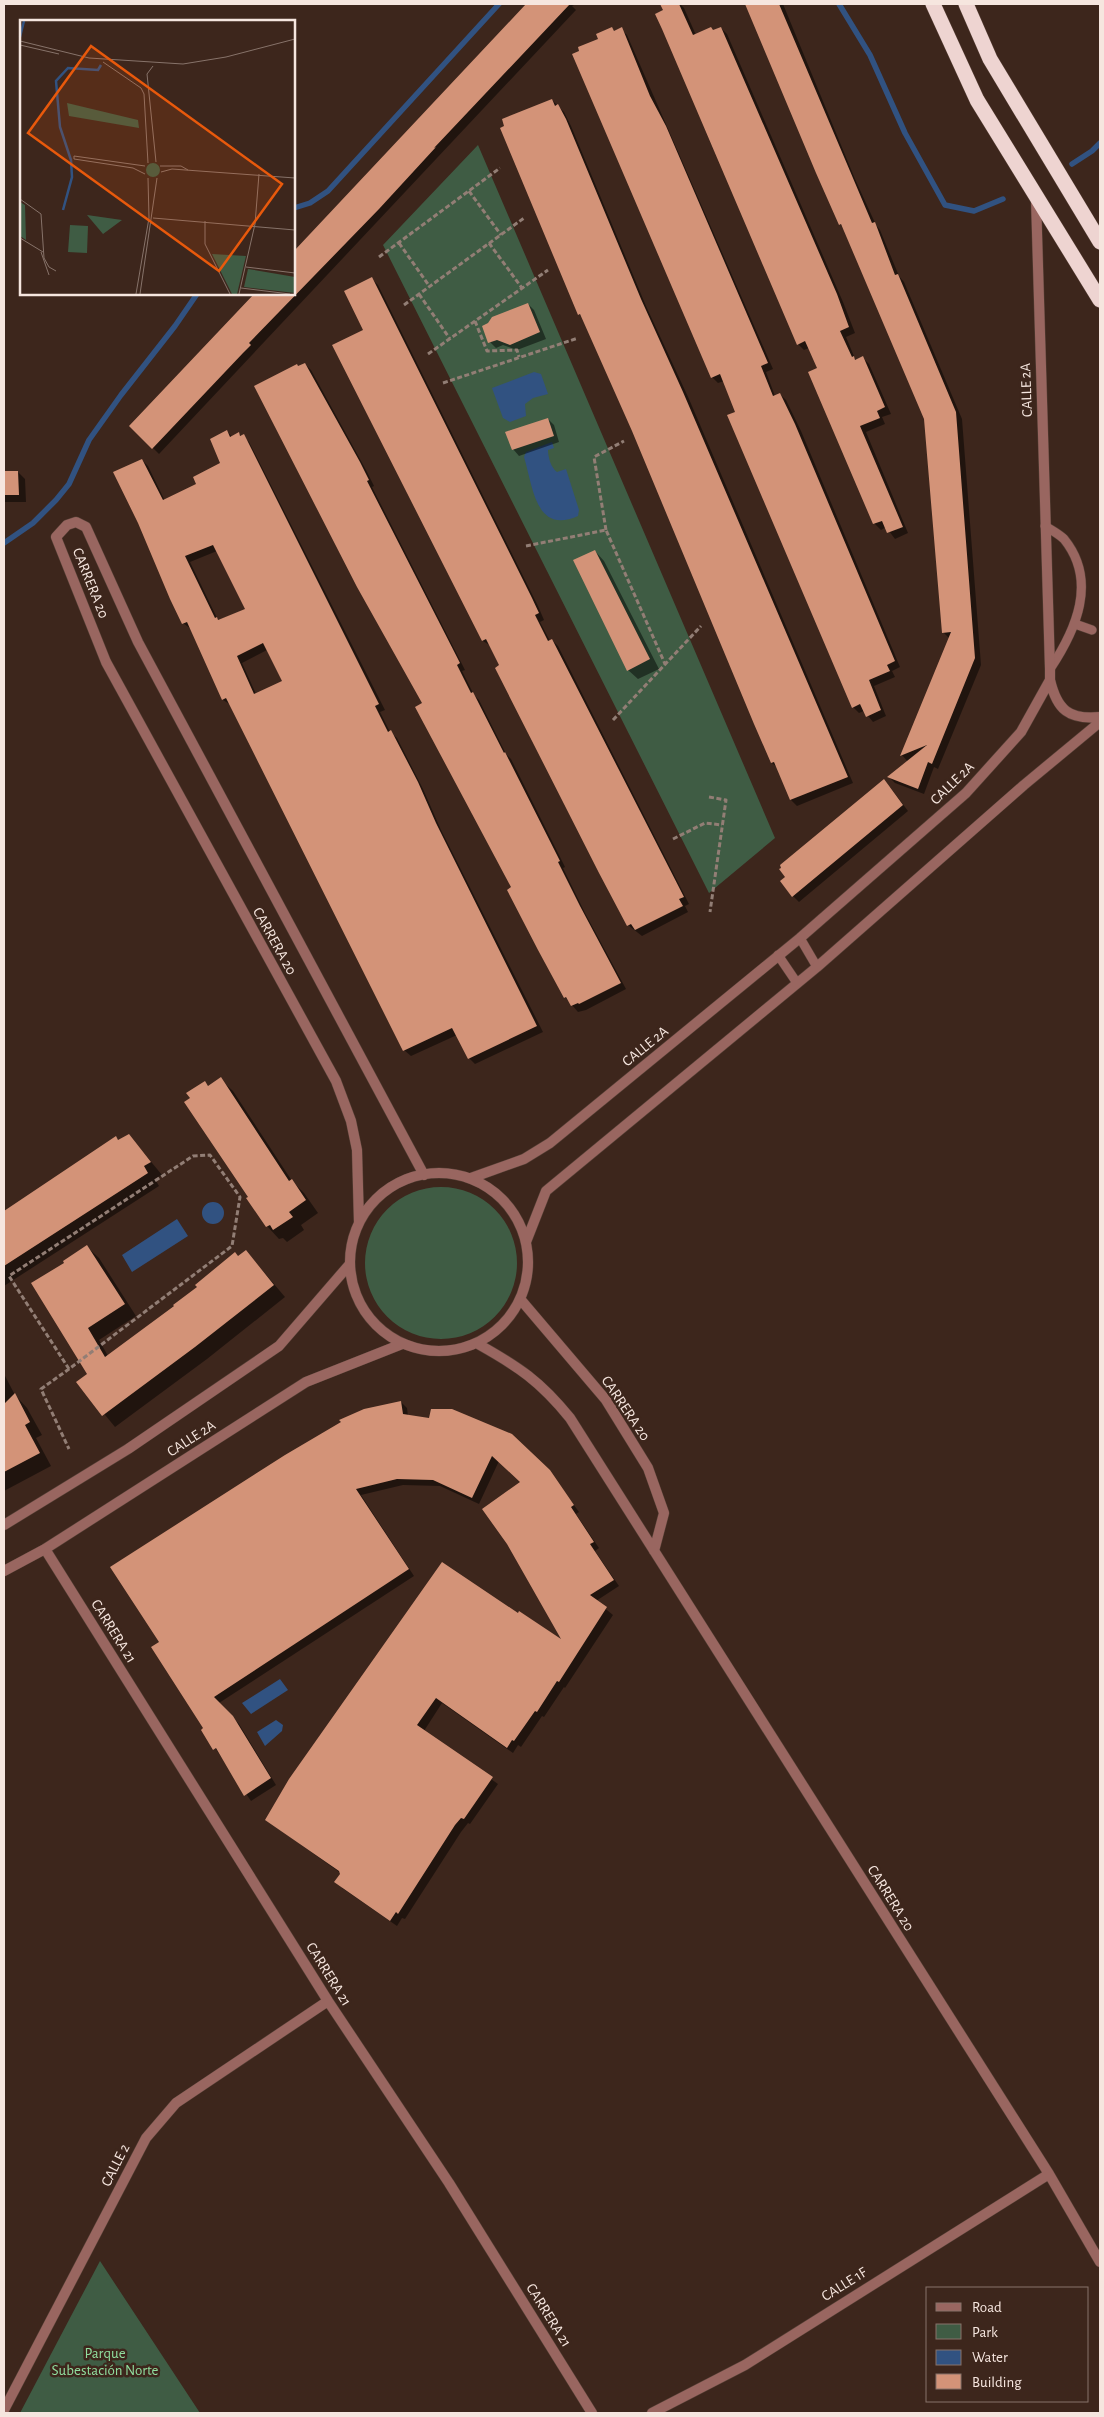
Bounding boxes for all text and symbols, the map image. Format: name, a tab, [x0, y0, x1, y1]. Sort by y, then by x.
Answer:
inset map	[20, 20, 295, 295]
street label: CALLE 2A	[1018, 362, 1035, 417]
street label: CARRERA 20	[70, 546, 111, 621]
street label: CALLE 2A	[928, 759, 977, 808]
street label: CARRERA 20	[250, 905, 299, 978]
street label: CALLE 2A	[620, 1023, 671, 1069]
street label: CARRERA 20	[599, 1373, 653, 1443]
street label: CALLE 2A	[164, 1417, 218, 1459]
street label: CARRERA 21	[88, 1597, 139, 1666]
street label: CARRERA 20	[864, 1863, 917, 1934]
street label: CARRERA 21	[303, 1940, 354, 2009]
street label: CALLE 2	[98, 2141, 133, 2189]
street label: CALLE 1F	[819, 2264, 870, 2304]
street label: CARRERA 21	[523, 2281, 574, 2350]
legend	[926, 2287, 1089, 2402]
text: Road	[972, 2300, 1002, 2315]
text: Park	[972, 2325, 998, 2340]
park label: Parque Subestación Norte	[52, 2346, 159, 2378]
text: Water	[972, 2350, 1008, 2365]
text: Building	[972, 2375, 1022, 2390]

